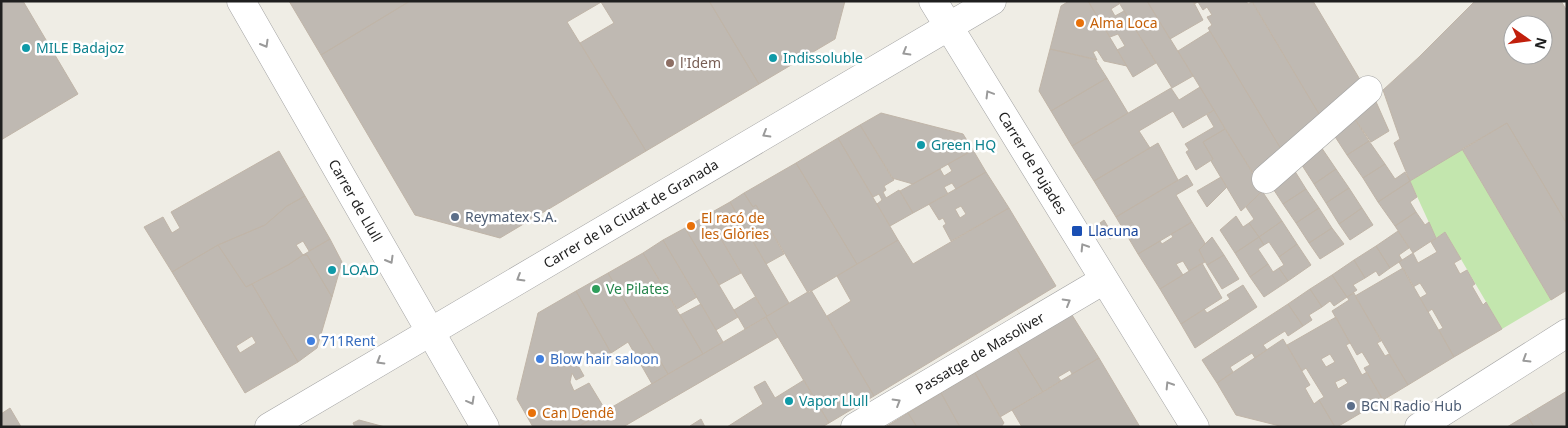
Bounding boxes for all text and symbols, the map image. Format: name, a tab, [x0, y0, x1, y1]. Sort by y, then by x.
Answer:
place label: Alma Loca	[1090, 13, 1158, 32]
north arrow	[1503, 15, 1553, 65]
marker: Alma Loca	[1074, 17, 1086, 29]
text: N	[1531, 35, 1552, 51]
place label: MILE Badajoz	[36, 38, 125, 57]
one-way arrow	[259, 38, 269, 47]
marker: MILE Badajoz	[20, 42, 32, 54]
one-way arrow	[903, 45, 912, 55]
place label: Indissoluble	[783, 48, 863, 67]
marker: Indissoluble	[767, 52, 779, 64]
place label: l'Idem	[680, 53, 721, 72]
marker: l'Idem	[664, 57, 676, 69]
one-way arrow	[986, 90, 995, 100]
street label: Carrer de Pujades	[994, 108, 1072, 218]
one-way arrow	[763, 127, 772, 137]
place label: Green HQ	[931, 135, 996, 154]
marker: Green HQ	[915, 139, 927, 151]
street label: Carrer de la Ciutat de Granada	[540, 154, 722, 272]
street label: Carrer de Llull	[325, 156, 387, 245]
place label: Reymatex S.A.	[465, 207, 557, 226]
place label: El racó de les Glòries	[701, 208, 769, 243]
marker: Reymatex S.A.	[449, 211, 461, 223]
marker: El racó de les Glòries	[685, 220, 697, 232]
place label: Llacuna	[1088, 221, 1139, 240]
marker: Llacuna	[1070, 224, 1084, 238]
one-way arrow	[1080, 244, 1090, 253]
one-way arrow	[384, 255, 394, 264]
place label: LOAD	[342, 260, 379, 279]
marker: LOAD	[326, 264, 338, 276]
one-way arrow	[517, 272, 526, 282]
place label: Ve Pilates	[606, 279, 669, 298]
marker: Ve Pilates	[590, 283, 602, 295]
one-way arrow	[1061, 298, 1070, 308]
street label: Passatge de Masoliver	[912, 307, 1048, 398]
place label: 711Rent	[321, 331, 375, 350]
marker: 711Rent	[305, 335, 317, 347]
place label: Blow hair saloon	[550, 349, 659, 368]
marker: Blow hair saloon	[534, 353, 546, 365]
one-way arrow	[1522, 353, 1531, 363]
one-way arrow	[377, 354, 386, 364]
one-way arrow	[1166, 382, 1176, 391]
place label: Vapor Llull	[799, 391, 868, 410]
marker: Vapor Llull	[783, 395, 795, 407]
one-way arrow	[464, 396, 474, 405]
place label: BCN Radio Hub	[1361, 396, 1462, 415]
one-way arrow	[891, 398, 900, 408]
marker: BCN Radio Hub	[1345, 400, 1357, 412]
place label: Can Dendê	[542, 403, 614, 422]
marker: Can Dendê	[526, 407, 538, 419]

